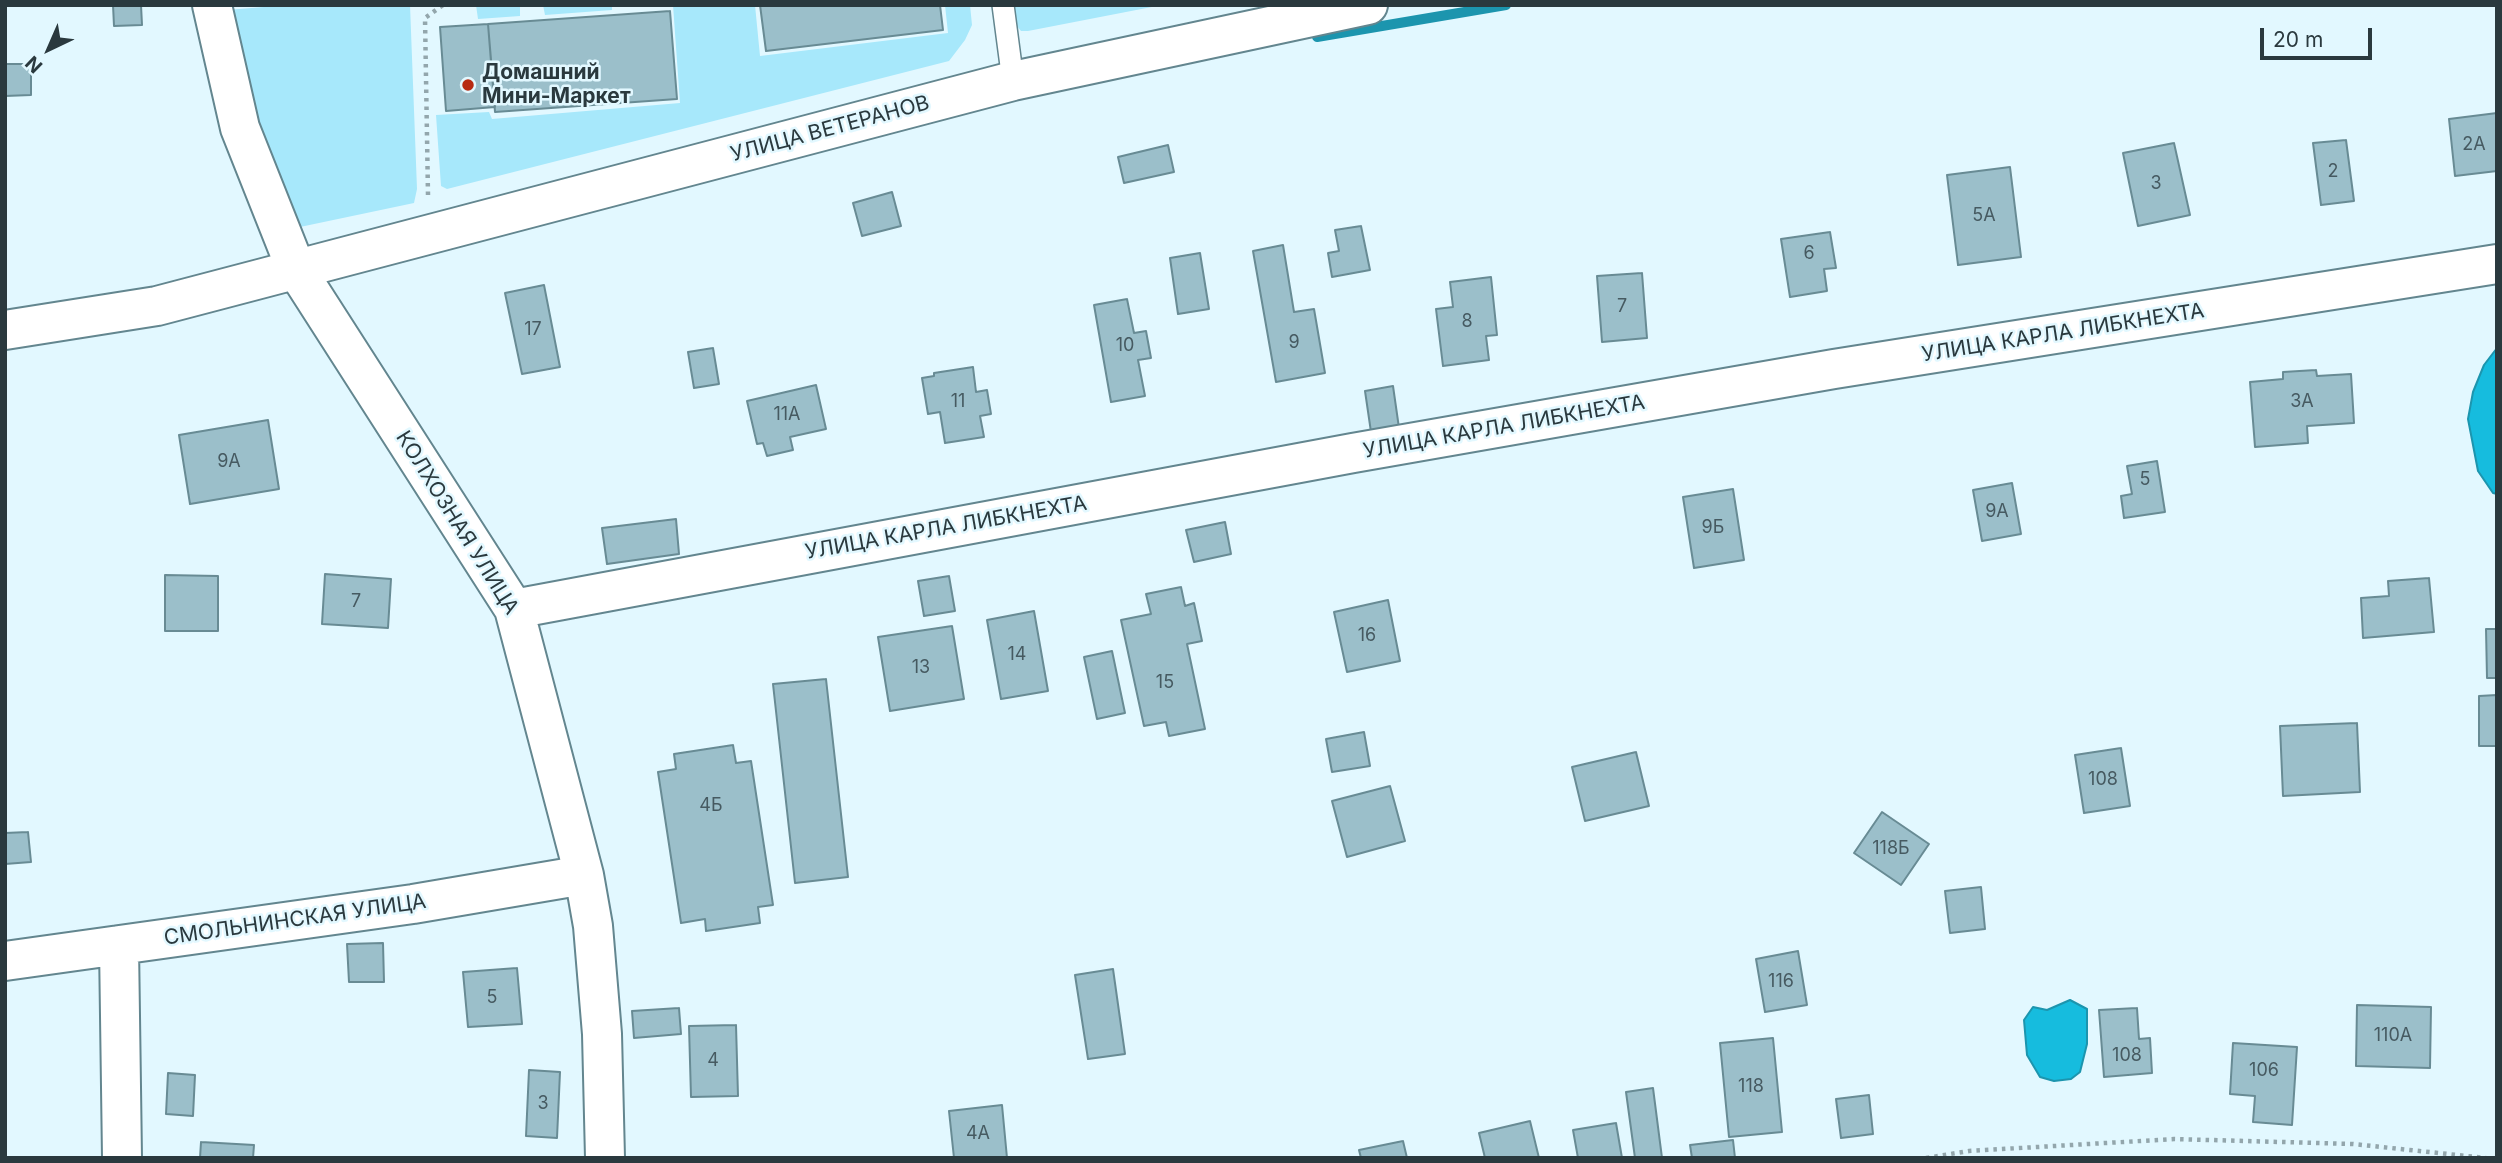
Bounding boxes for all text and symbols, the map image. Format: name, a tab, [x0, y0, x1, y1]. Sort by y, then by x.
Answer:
north arrow	[14, 14, 84, 84]
scale bar	[2264, 14, 2376, 58]
text: 20 m	[2273, 27, 2323, 52]
text: N	[21, 51, 47, 78]
place label: Домашний Мини-Маркет	[482, 60, 631, 110]
marker: Домашний Мини-Маркет	[460, 77, 476, 93]
street label: УЛИЦА ВЕТЕРАНОВ	[728, 90, 932, 168]
house number: 2А	[2462, 134, 2486, 156]
house number: 2	[2328, 161, 2338, 183]
house number: 3	[2150, 173, 2162, 195]
house number: 5А	[1972, 205, 1996, 227]
house number: 6	[1803, 243, 1815, 265]
house number: 7	[1617, 296, 1627, 318]
street label: УЛИЦА КАРЛА ЛИБКНЕХТА	[1920, 298, 2206, 368]
house number: 8	[1461, 311, 1473, 333]
house number: 17	[524, 319, 542, 341]
house number: 9	[1288, 332, 1300, 354]
house number: 10	[1116, 335, 1134, 357]
street label: УЛИЦА КАРЛА ЛИБКНЕХТА	[1361, 390, 1647, 464]
house number: 11	[951, 391, 965, 413]
house number: 3А	[2290, 391, 2314, 413]
house number: 11А	[773, 404, 801, 426]
street label: КОЛХОЗНАЯ УЛИЦА	[390, 427, 524, 619]
house number: 9А	[217, 451, 241, 473]
house number: 5	[2140, 469, 2150, 491]
street label: УЛИЦА КАРЛА ЛИБКНЕХТА	[803, 491, 1089, 565]
house number: 9А	[1985, 501, 2009, 523]
house number: 9Б	[1702, 517, 1724, 539]
house number: 7	[351, 591, 361, 613]
house number: 16	[1358, 625, 1376, 647]
house number: 14	[1008, 644, 1026, 666]
house number: 13	[912, 657, 930, 679]
house number: 15	[1156, 672, 1174, 694]
house number: 108	[2088, 769, 2118, 791]
house number: 4Б	[699, 795, 723, 817]
house number: 118Б	[1872, 838, 1910, 860]
street label: СМОЛЬНИНСКАЯ УЛИЦА	[162, 889, 428, 951]
house number: 116	[1768, 971, 1794, 993]
house number: 5	[487, 987, 497, 1009]
house number: 110А	[2374, 1025, 2412, 1047]
house number: 108	[2112, 1045, 2142, 1067]
house number: 4	[707, 1050, 719, 1072]
house number: 106	[2249, 1060, 2279, 1082]
house number: 118	[1738, 1076, 1764, 1098]
house number: 3	[537, 1093, 549, 1115]
house number: 4А	[966, 1123, 990, 1145]

